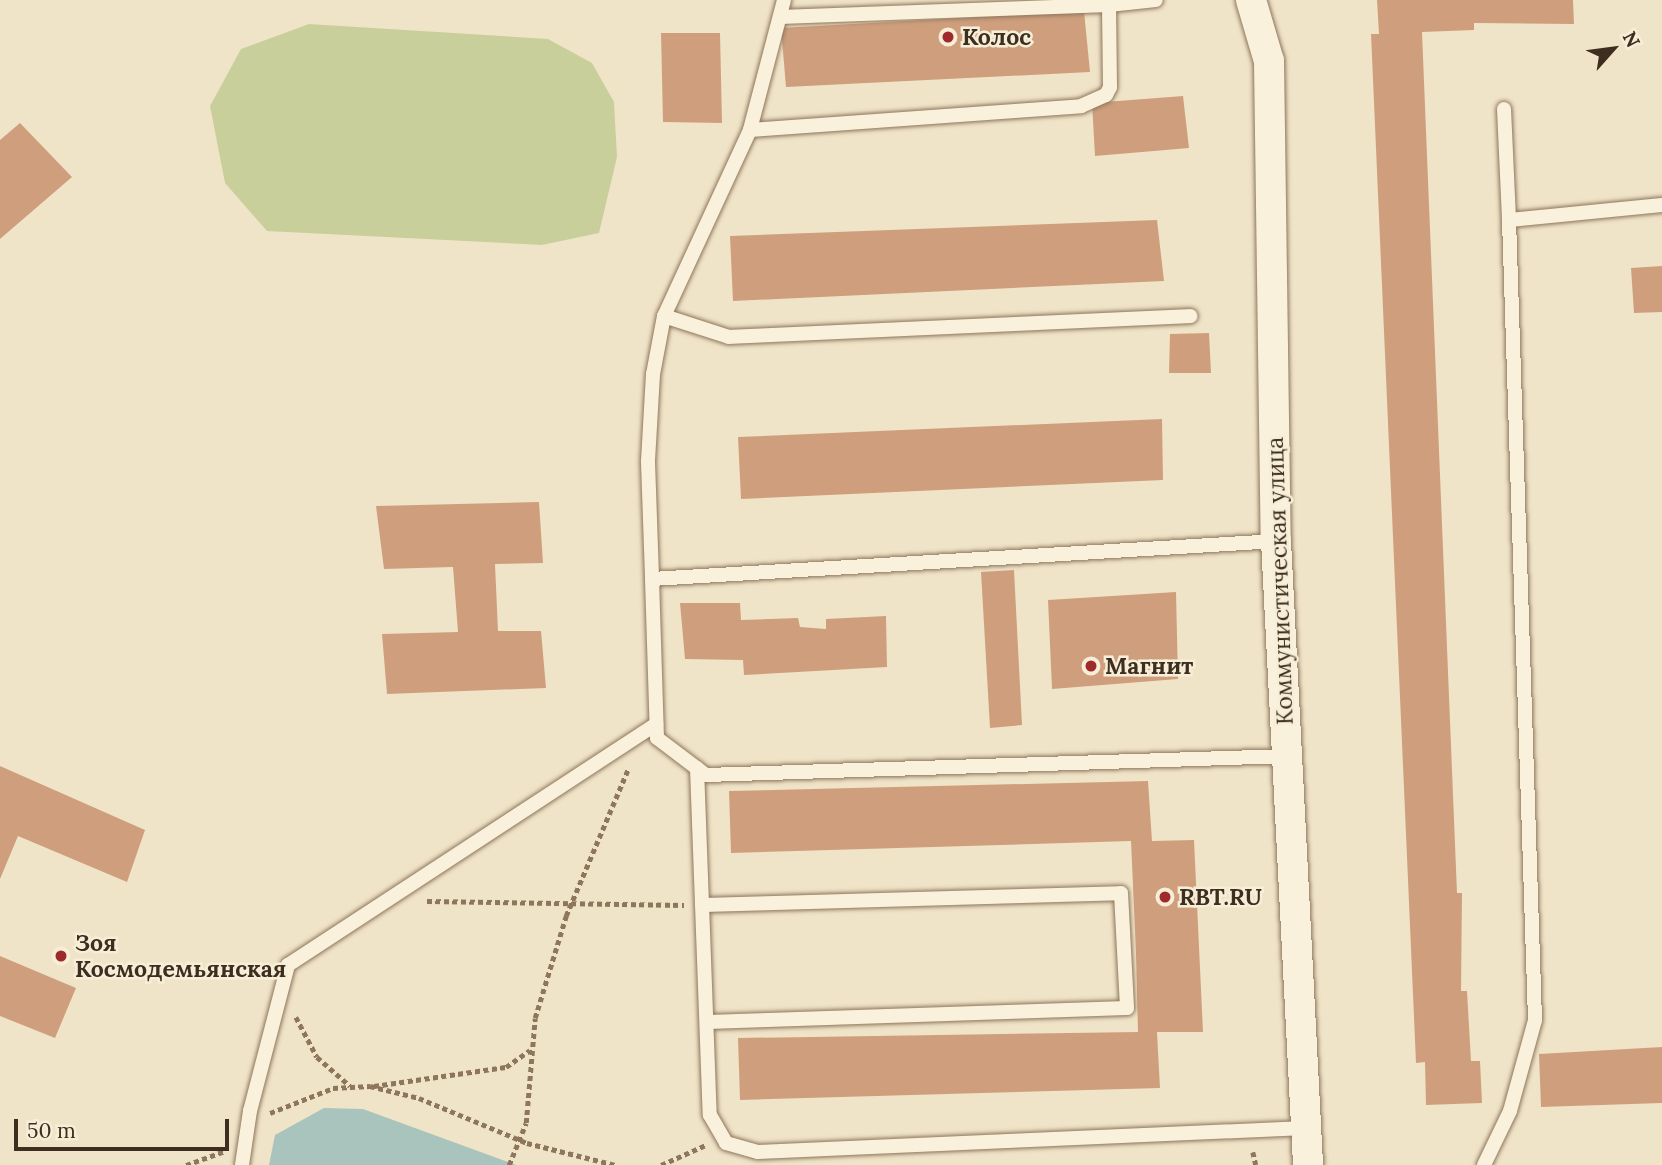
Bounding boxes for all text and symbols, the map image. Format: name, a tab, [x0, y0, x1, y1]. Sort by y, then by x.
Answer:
north arrow	[1578, 14, 1648, 84]
place label: Колос	[962, 23, 1031, 51]
text: N	[1617, 27, 1646, 51]
marker: Колос	[940, 29, 956, 45]
street label: Коммунистическая улица	[1261, 437, 1299, 725]
place label: Магнит	[1105, 652, 1193, 680]
marker: Магнит	[1083, 658, 1099, 674]
place label: RBT.RU	[1179, 883, 1262, 911]
marker: RBT.RU	[1157, 889, 1173, 905]
place label: Зоя Космодемьянская	[75, 929, 286, 983]
marker: Зоя Космодемьянская	[53, 948, 69, 964]
scale bar	[18, 1106, 233, 1150]
text: 50 m	[27, 1117, 76, 1144]

